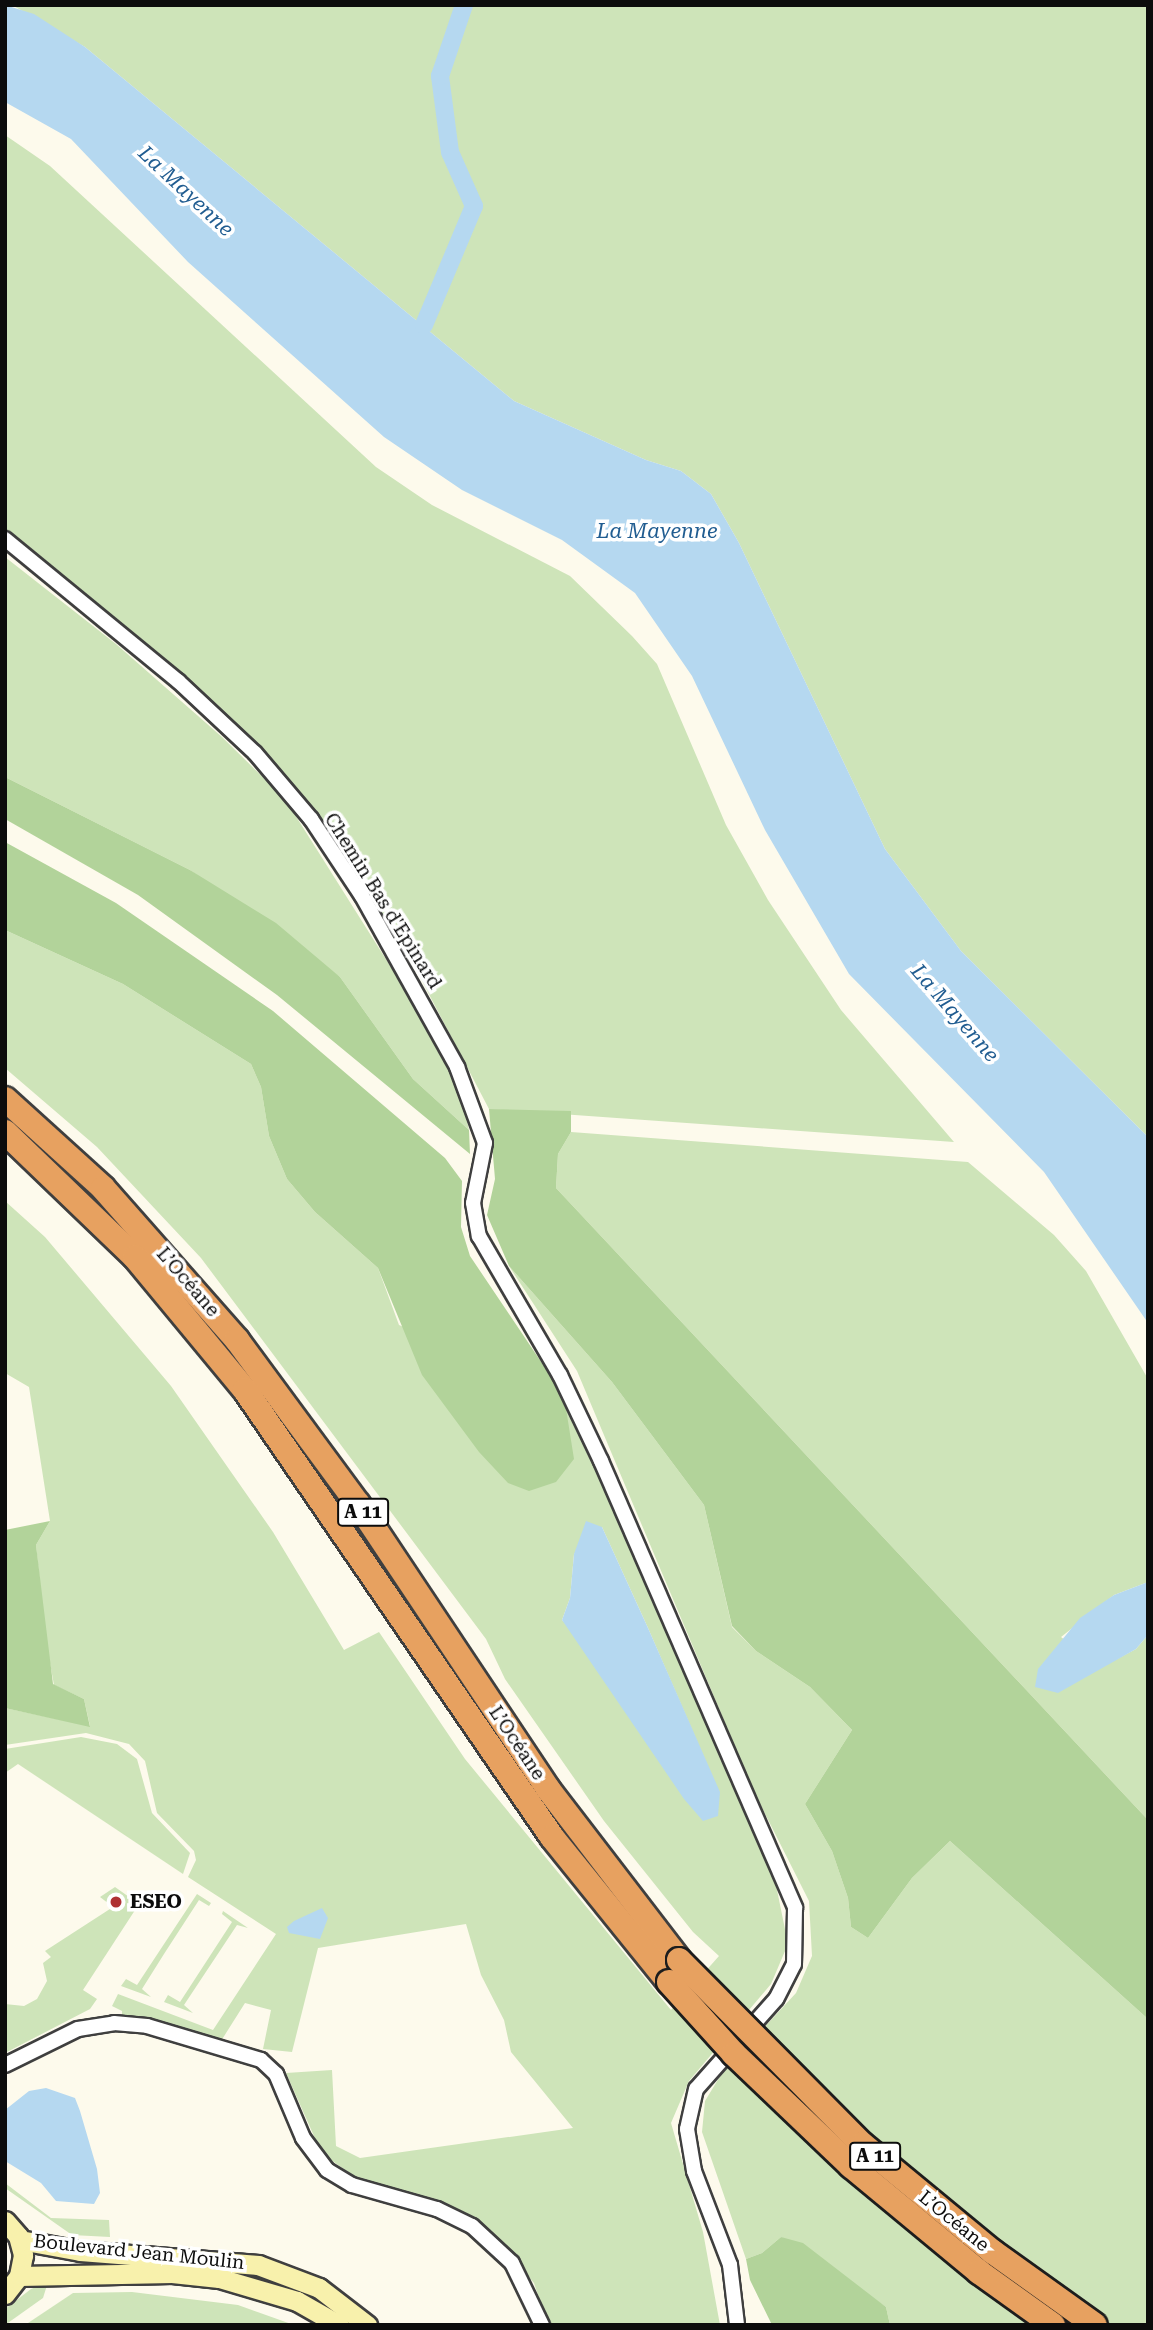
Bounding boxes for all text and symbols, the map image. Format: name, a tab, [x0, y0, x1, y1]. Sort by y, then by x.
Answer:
water label: La Mayenne	[133, 140, 239, 242]
water label: La Mayenne	[596, 518, 718, 544]
street label: Chemin Bas d'Epinard	[320, 809, 446, 993]
water label: La Mayenne	[906, 959, 1004, 1067]
street label: L’Océane	[152, 1243, 224, 1321]
road number: A 11	[337, 1498, 389, 1526]
street label: L’Océane	[484, 1702, 550, 1784]
place label: ESEO	[130, 1891, 182, 1913]
marker: ESEO	[108, 1894, 124, 1910]
road number: A 11	[849, 2142, 901, 2170]
street label: L’Océane	[914, 2186, 994, 2256]
street label: Boulevard Jean Moulin	[33, 2230, 245, 2274]

